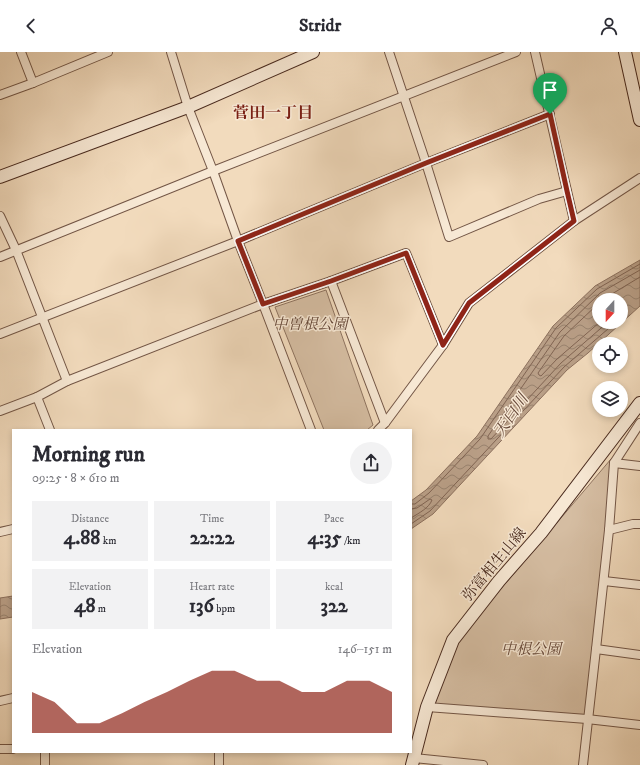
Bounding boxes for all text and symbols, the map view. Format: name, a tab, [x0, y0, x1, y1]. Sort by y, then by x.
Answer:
icon: back	[20, 15, 42, 37]
text: Stridr	[299, 15, 341, 37]
icon: person	[598, 15, 620, 37]
pin	[533, 73, 567, 114]
icon: arrive	[539, 79, 561, 101]
district label: 菅田一丁目	[233, 103, 313, 123]
north arrow	[592, 293, 628, 329]
map controls	[592, 293, 628, 417]
park label: 中曽根公園	[272, 315, 350, 334]
button: locate	[592, 337, 628, 373]
button: layers	[592, 381, 628, 417]
water label: 天白川	[489, 388, 534, 441]
text: Morning run	[32, 441, 145, 468]
button: share	[350, 442, 392, 484]
text: 09:25 · 8 × 610 m	[32, 470, 120, 486]
text: Distance	[71, 512, 109, 526]
text: Time	[200, 512, 224, 526]
text: Pace	[324, 512, 344, 526]
street label: 弥富相生山線	[458, 524, 531, 605]
text: 4.88	[64, 526, 100, 551]
text: 22:22	[190, 526, 234, 551]
text: 4:35	[307, 526, 342, 551]
text: km	[100, 534, 116, 548]
text: /km	[342, 534, 361, 548]
text: Elevation	[69, 580, 111, 594]
text: Heart rate	[189, 580, 235, 594]
text: kcal	[325, 580, 343, 594]
text: 48	[74, 594, 95, 619]
text: 136	[189, 594, 214, 619]
text: 322	[320, 594, 348, 619]
text: m	[95, 602, 106, 616]
text: bpm	[214, 602, 235, 616]
park label: 中根公園	[501, 640, 564, 659]
text: Elevation	[32, 641, 82, 657]
text: 146–151 m	[338, 641, 392, 657]

